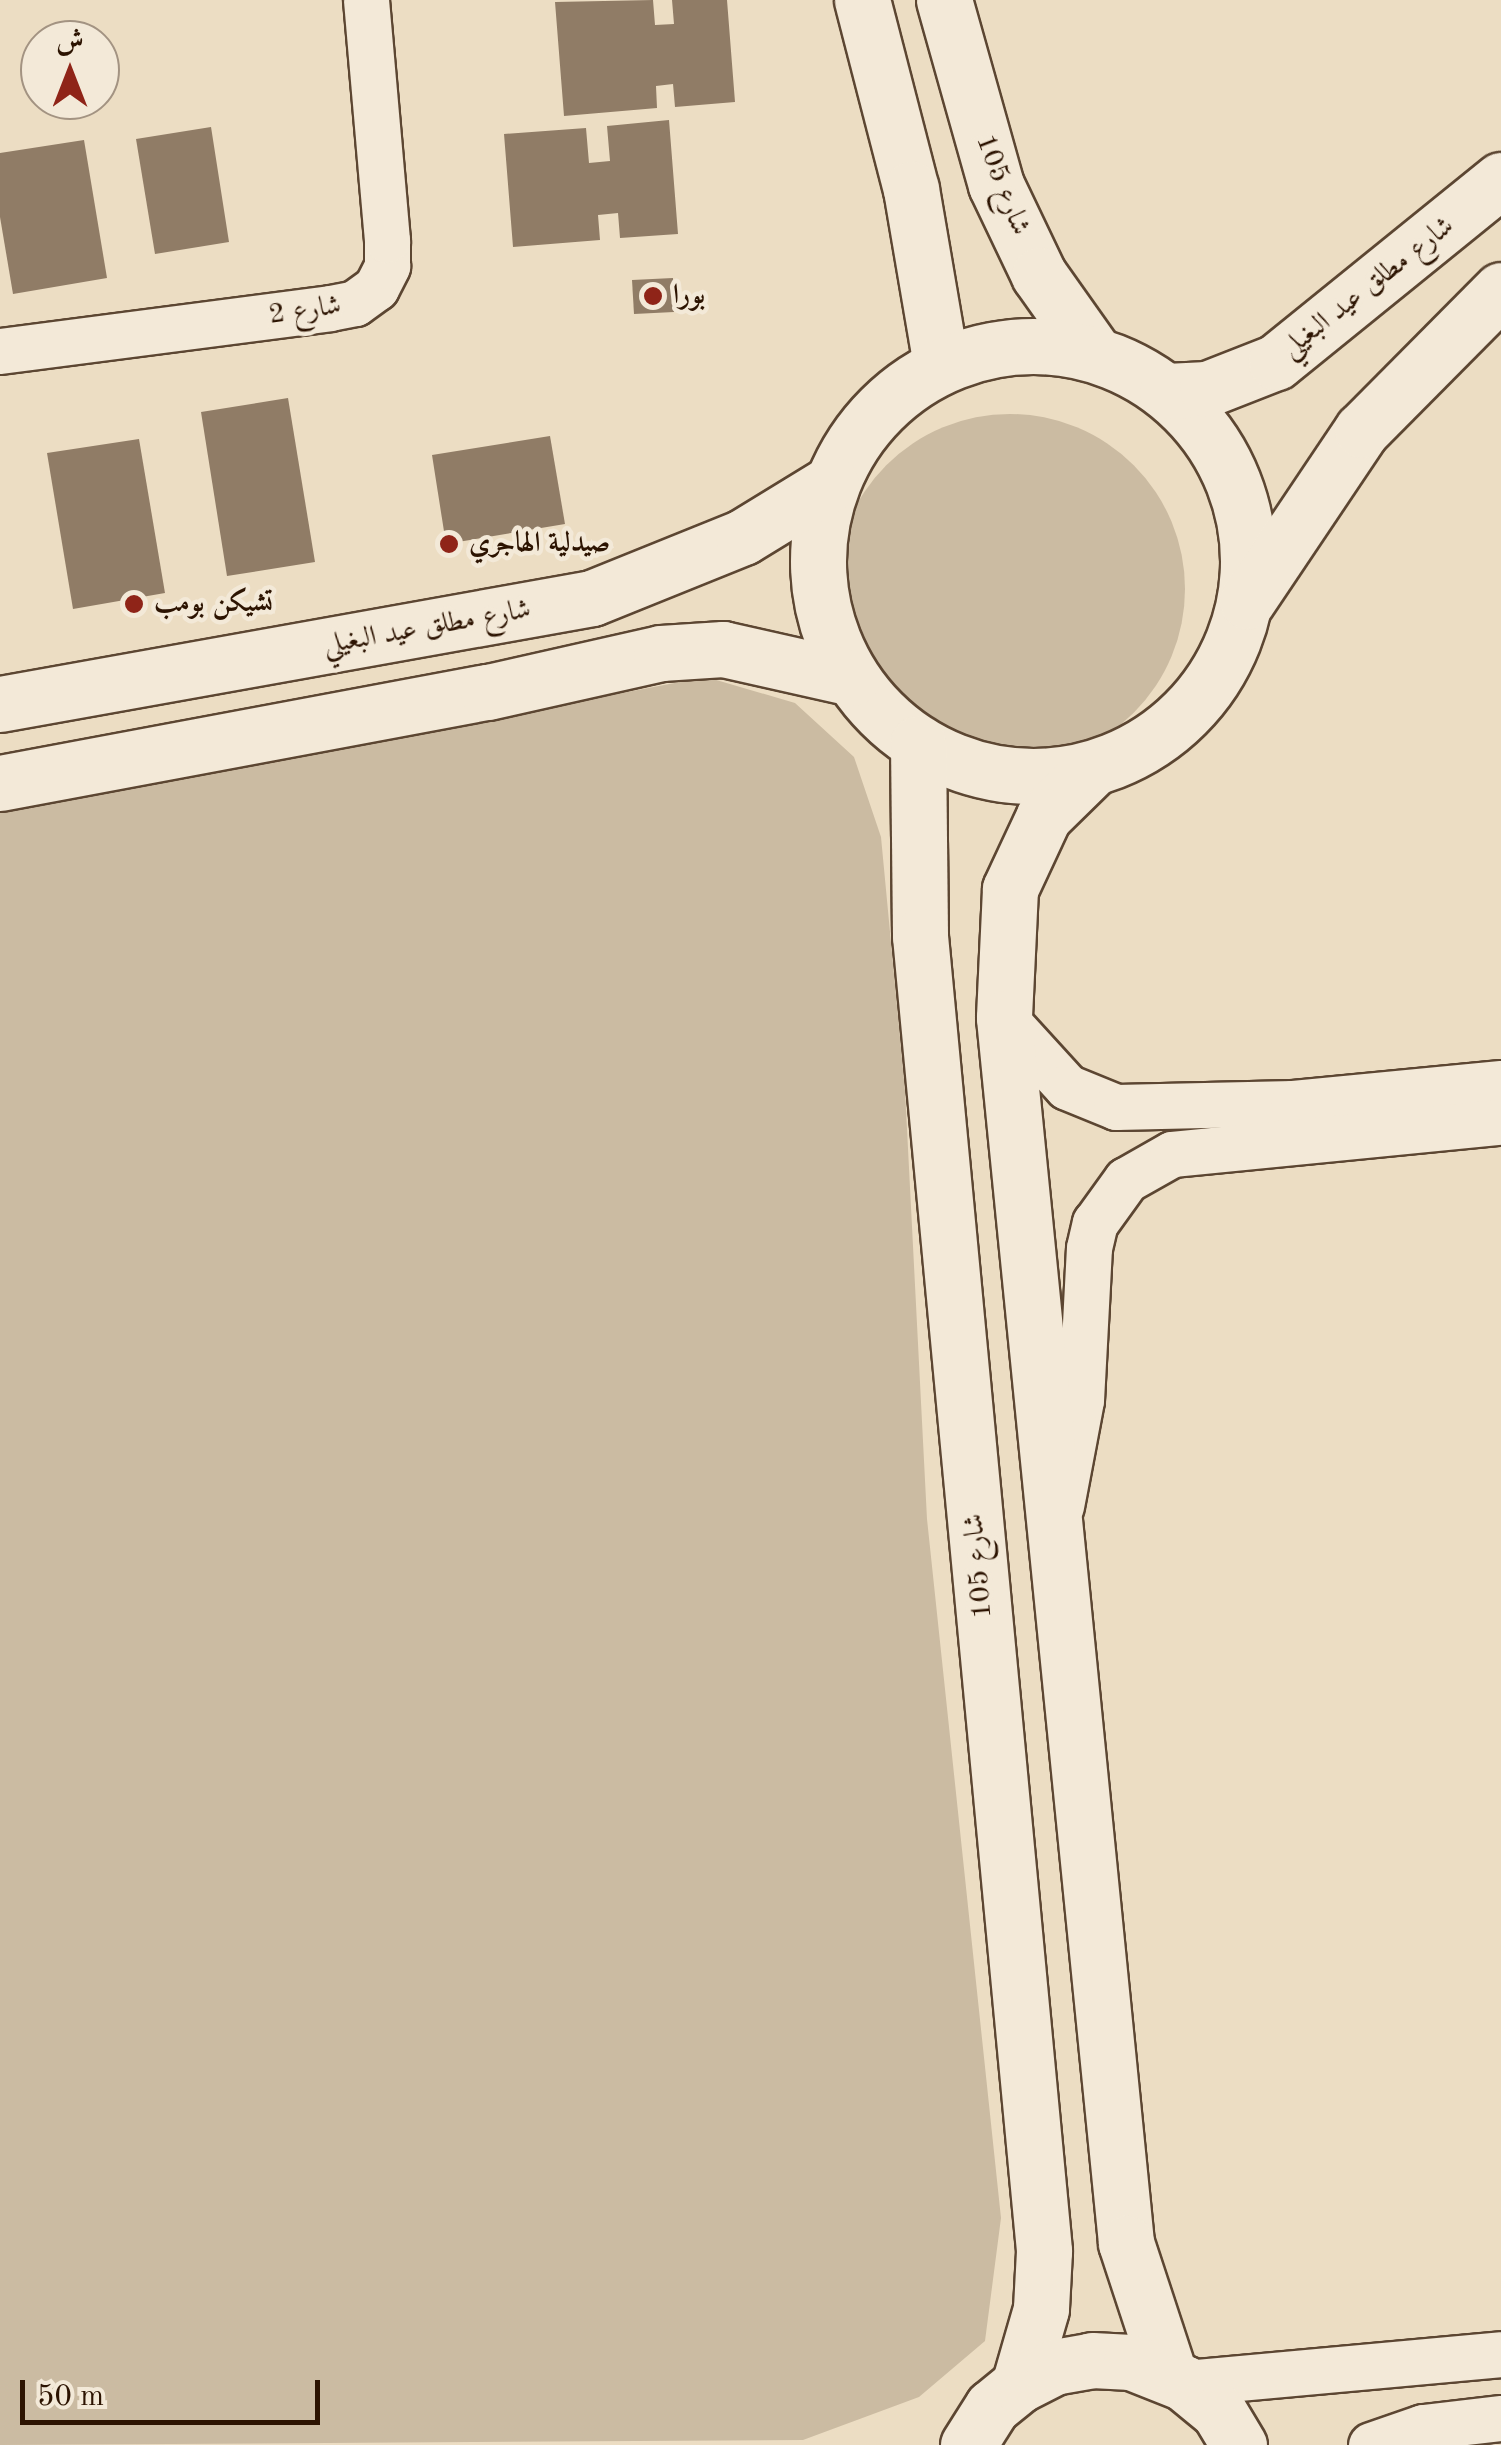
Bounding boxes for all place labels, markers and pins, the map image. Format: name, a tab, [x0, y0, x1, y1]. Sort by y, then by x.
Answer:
place label: بورا	[673, 279, 705, 313]
marker: بورا	[642, 285, 664, 307]
place label: صيدلية الهاجري	[469, 527, 610, 561]
marker: صيدلية الهاجري	[438, 533, 460, 555]
place label: تشيكن بومب	[154, 587, 273, 621]
marker: تشيكن بومب	[123, 593, 145, 615]

